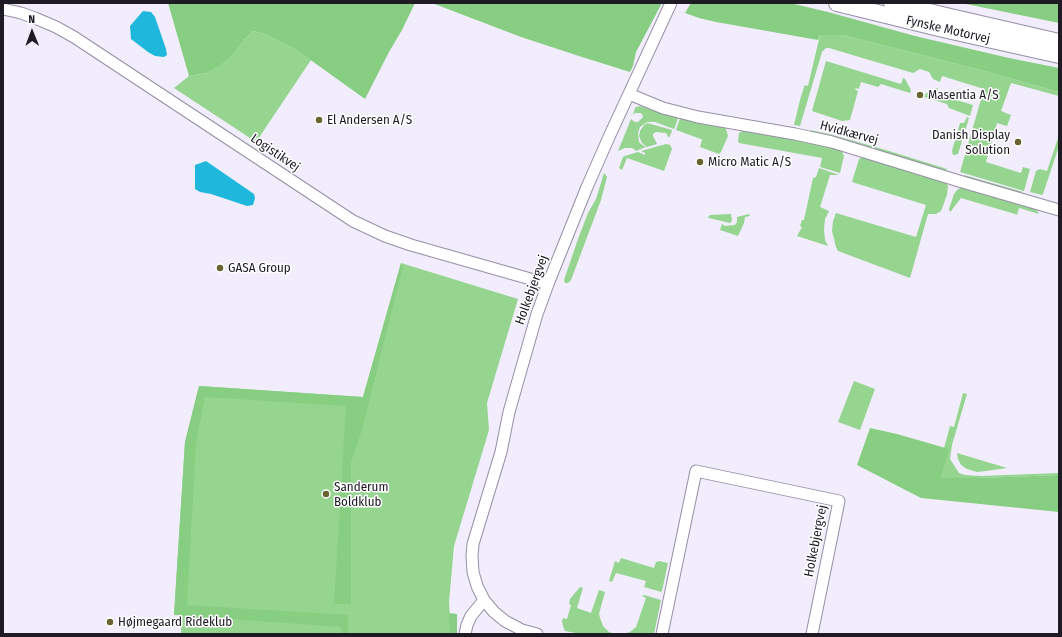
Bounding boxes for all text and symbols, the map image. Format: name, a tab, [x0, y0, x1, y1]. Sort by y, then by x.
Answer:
north arrow	[12, 12, 52, 52]
text: N	[28, 13, 35, 26]
street label: Fynske Motorvej	[904, 13, 992, 47]
place label: Masentia A/S	[928, 87, 999, 103]
marker: Masentia A/S	[915, 90, 925, 100]
place label: El Andersen A/S	[327, 112, 412, 128]
marker: El Andersen A/S	[314, 115, 324, 125]
street label: Hvidkærvej	[818, 118, 880, 148]
place label: Danish Display Solution	[932, 127, 1010, 158]
street label: Logistikvej	[247, 131, 303, 175]
marker: Danish Display Solution	[1013, 137, 1023, 147]
place label: Micro Matic A/S	[708, 154, 791, 170]
marker: Micro Matic A/S	[695, 157, 705, 167]
street label: Holkebjergvej	[512, 253, 552, 327]
place label: GASA Group	[228, 260, 291, 276]
marker: GASA Group	[215, 263, 225, 273]
place label: Sanderum Boldklub	[334, 479, 388, 510]
marker: Sanderum Boldklub	[321, 489, 331, 499]
street label: Holkebjergvej	[801, 504, 831, 578]
place label: Højmegaard Rideklub	[118, 614, 232, 630]
marker: Højmegaard Rideklub	[105, 617, 115, 627]

